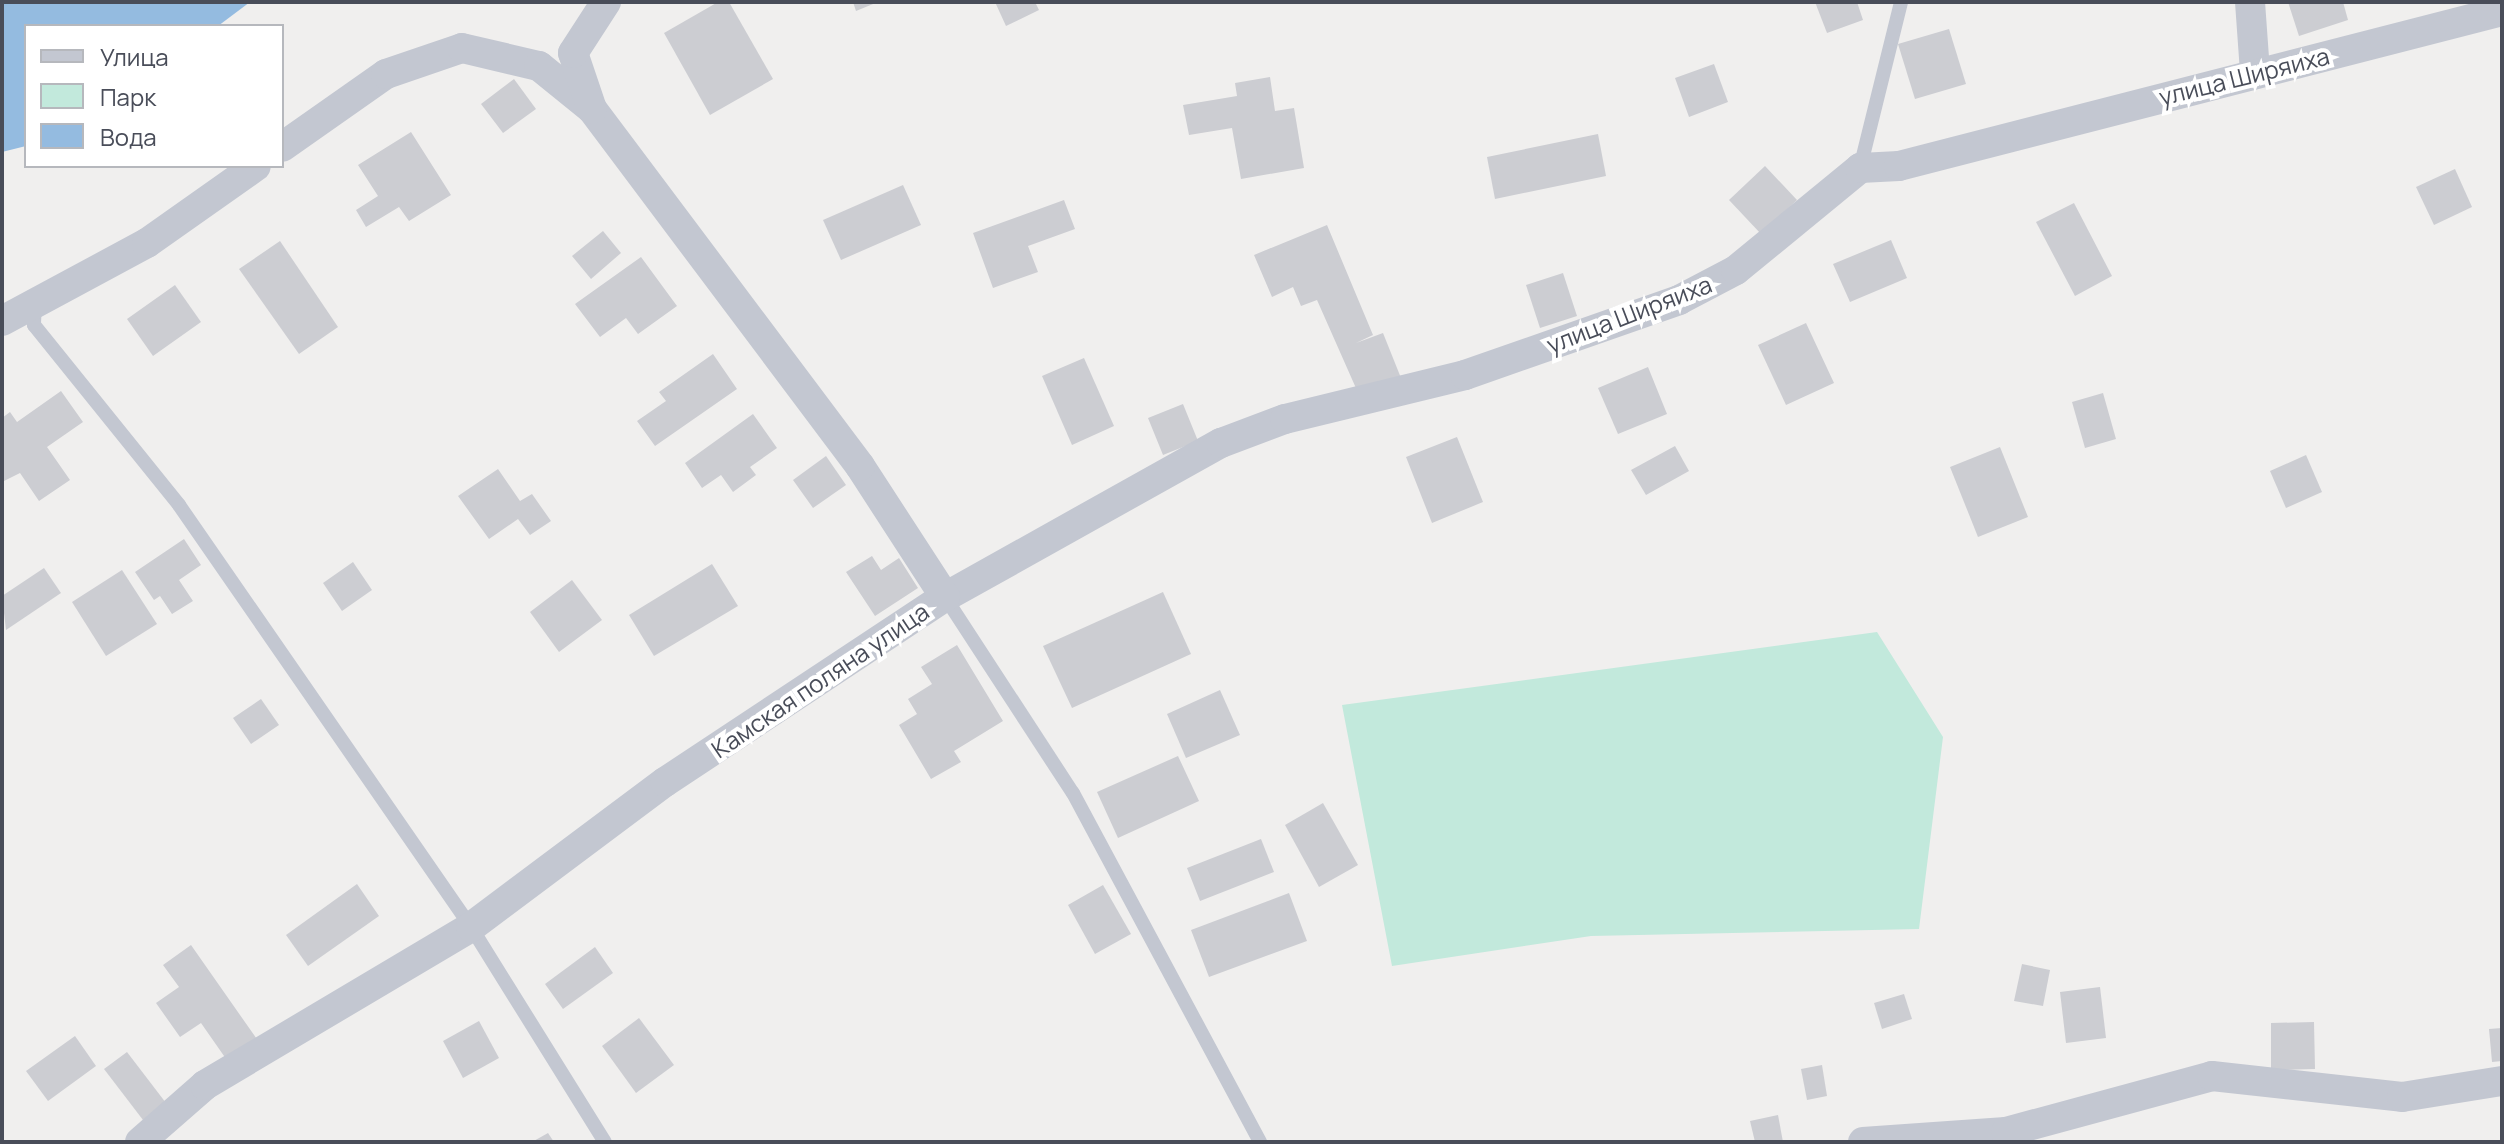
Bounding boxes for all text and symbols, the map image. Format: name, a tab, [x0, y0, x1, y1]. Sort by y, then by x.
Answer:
legend	[24, 24, 284, 168]
text: Улица	[100, 40, 169, 73]
street label: улица Ширяиха	[2156, 41, 2332, 111]
text: Парк	[100, 80, 156, 113]
text: Вода	[100, 120, 157, 153]
street label: улица Ширяиха	[1542, 269, 1716, 359]
street label: Камская поляна улица	[706, 597, 934, 763]

